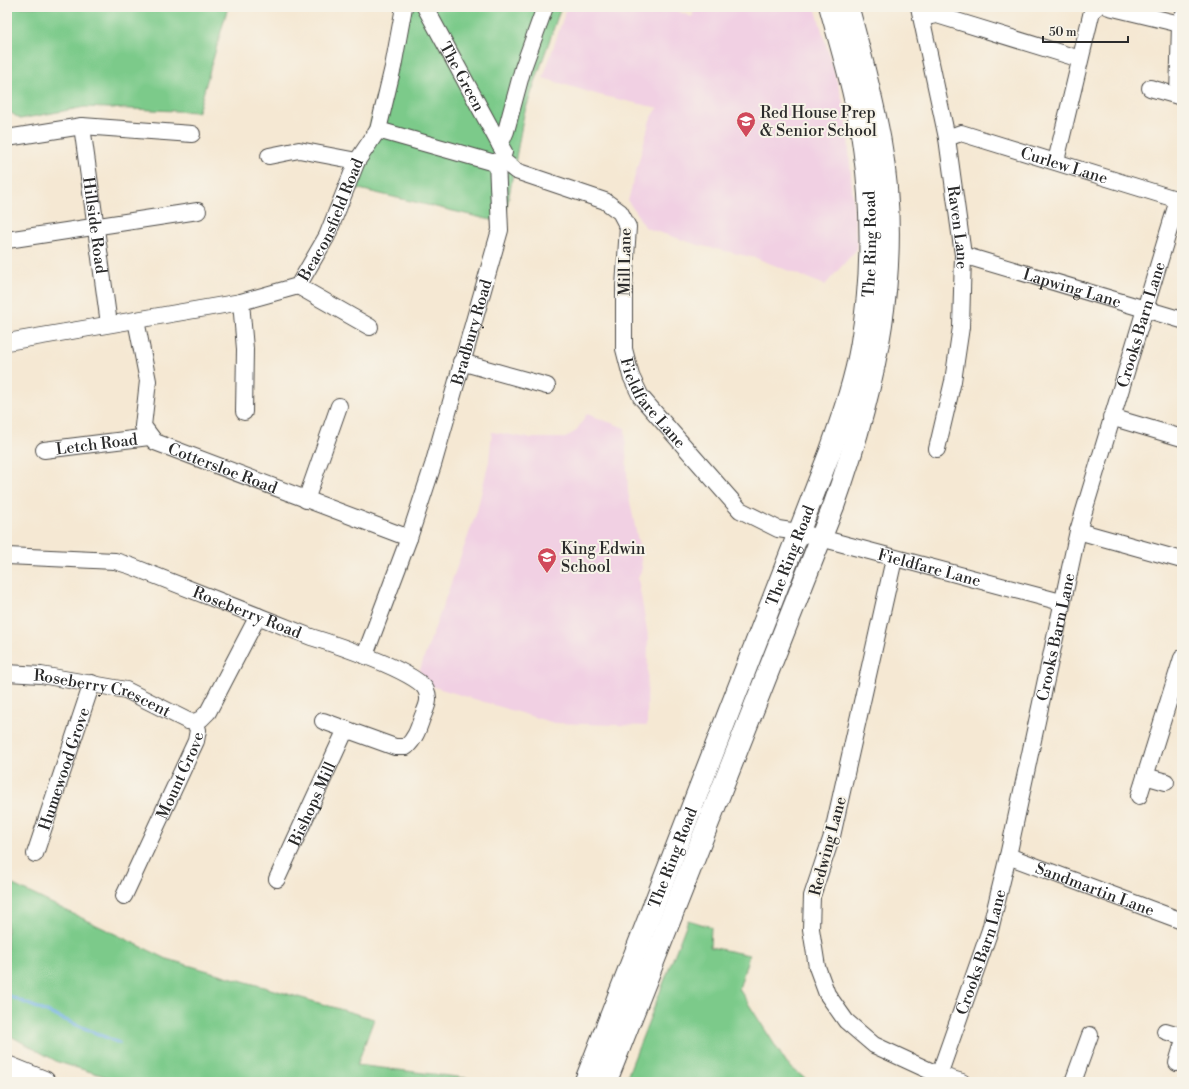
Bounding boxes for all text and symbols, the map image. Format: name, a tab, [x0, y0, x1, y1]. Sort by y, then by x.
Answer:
scale bar	[1043, 18, 1128, 44]
text: 50 m	[1049, 25, 1077, 40]
street label: The Green	[435, 39, 489, 116]
place label: Red House Prep & Senior School	[760, 103, 877, 141]
school or university icon: Red House Prep & Senior School	[735, 110, 757, 138]
street label: Curlew Lane	[1018, 143, 1110, 189]
street label: Beaconsfield Road	[294, 155, 368, 286]
street label: Hillside Road	[78, 176, 111, 275]
street label: Raven Lane	[943, 184, 972, 269]
street label: The Ring Road	[858, 190, 881, 298]
street label: Mill Lane	[614, 228, 636, 296]
street label: Crooks Barn Lane	[1113, 259, 1170, 390]
street label: Lapwing Lane	[1020, 264, 1124, 312]
street label: Bradbury Road	[447, 277, 496, 389]
street label: Fieldfare Lane	[616, 356, 690, 452]
street label: Letch Road	[55, 430, 139, 459]
street label: Cottersloe Road	[165, 439, 280, 498]
street label: The Ring Road	[762, 503, 819, 609]
place label: King Edwin School	[561, 539, 646, 577]
street label: Fieldfare Lane	[875, 545, 983, 591]
school or university icon: King Edwin School	[536, 546, 558, 574]
street label: Crooks Barn Lane	[1033, 571, 1080, 703]
street label: Roseberry Road	[190, 582, 304, 643]
street label: Roseberry Crescent	[33, 666, 174, 722]
street label: Humewood Grove	[35, 705, 94, 833]
street label: Mount Grove	[152, 731, 208, 823]
street label: Bishops Mill	[284, 758, 341, 850]
street label: Redwing Lane	[805, 794, 851, 898]
street label: The Ring Road	[645, 804, 702, 911]
street label: Sandmartin Lane	[1032, 858, 1157, 921]
street label: Crooks Barn Lane	[952, 887, 1011, 1018]

